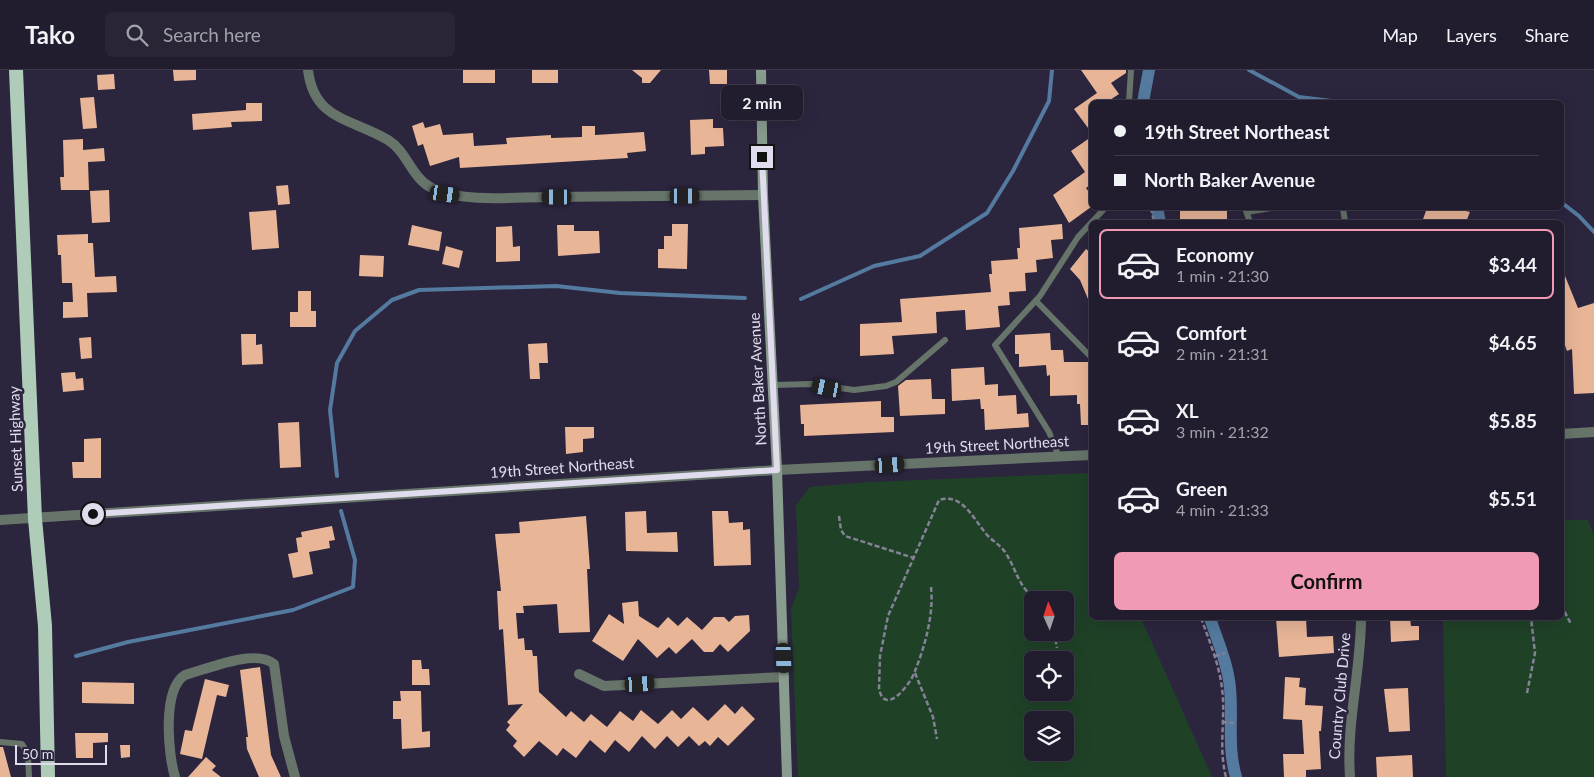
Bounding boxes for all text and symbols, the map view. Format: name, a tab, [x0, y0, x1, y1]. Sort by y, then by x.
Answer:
search box	[105, 12, 455, 57]
text: Tako	[25, 20, 75, 49]
icon: search	[123, 21, 151, 49]
text: Search here	[163, 23, 261, 46]
text: Map	[1382, 24, 1418, 46]
text: Layers	[1446, 24, 1497, 46]
text: Share	[1525, 24, 1569, 46]
callout: 2 min	[721, 84, 803, 119]
text: 2 min	[742, 93, 782, 112]
text: 19th Street Northeast	[1144, 120, 1330, 143]
route end	[751, 146, 773, 168]
text: North Baker Avenue	[1144, 168, 1315, 191]
car	[429, 184, 460, 204]
car	[670, 189, 700, 204]
car	[542, 190, 572, 205]
icon: car	[1116, 242, 1161, 287]
text: Economy	[1176, 243, 1254, 266]
text: $3.44	[1488, 253, 1537, 276]
text: 1 min · 21:30	[1176, 266, 1269, 285]
street label: North Baker Avenue	[745, 312, 769, 446]
icon: car	[1116, 320, 1161, 365]
text: Comfort	[1176, 321, 1247, 344]
text: $4.65	[1488, 331, 1537, 354]
text: 2 min · 21:31	[1176, 344, 1269, 363]
car	[810, 378, 843, 398]
street label: Sunset Highway	[4, 385, 26, 492]
icon: car	[1116, 398, 1161, 443]
text: XL	[1176, 399, 1199, 422]
text: $5.85	[1488, 409, 1537, 432]
text: 3 min · 21:32	[1176, 422, 1269, 441]
street label: 19th Street Northeast	[924, 431, 1070, 457]
street label: 19th Street Northeast	[489, 453, 635, 481]
car	[874, 457, 905, 473]
icon: car	[1116, 476, 1161, 521]
text: Green	[1176, 477, 1227, 500]
text: $5.51	[1488, 487, 1537, 510]
text: 4 min · 21:33	[1176, 500, 1269, 519]
route start	[82, 503, 104, 525]
button: Confirm	[1114, 552, 1539, 610]
north arrow	[1024, 591, 1074, 641]
map controls	[1024, 591, 1074, 761]
street label: Country Club Drive	[1325, 632, 1354, 760]
car	[775, 643, 792, 673]
button: locate	[1024, 651, 1074, 701]
car	[624, 676, 655, 692]
button: layers	[1024, 711, 1074, 761]
scale bar	[15, 742, 108, 765]
text: 50 m	[22, 745, 53, 762]

